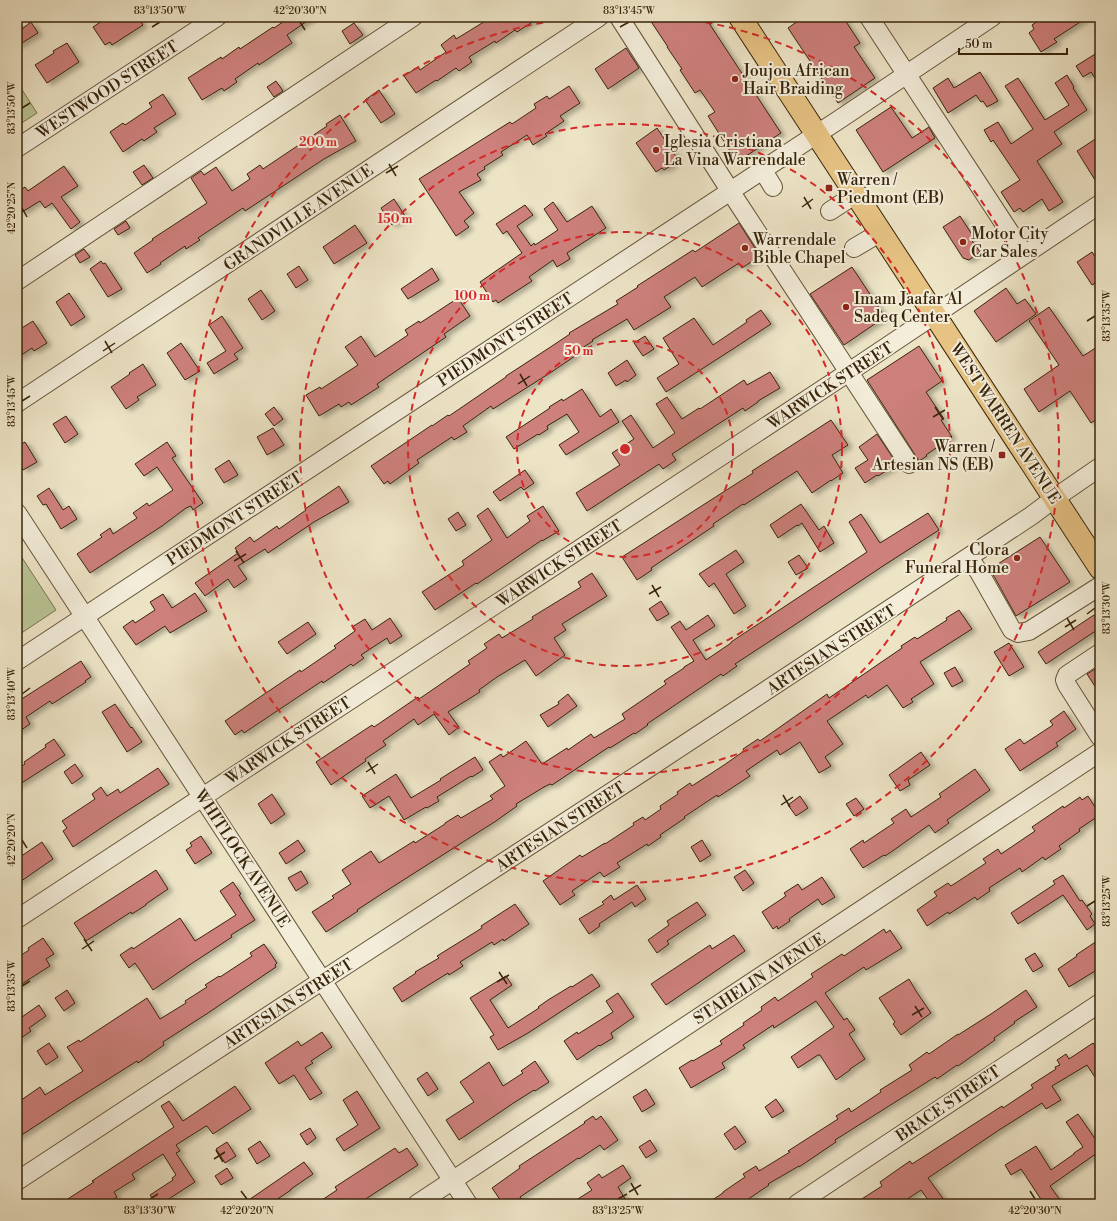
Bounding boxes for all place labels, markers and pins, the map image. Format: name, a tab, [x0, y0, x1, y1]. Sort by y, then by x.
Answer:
place label: Joujou African Hair Braiding	[742, 61, 850, 99]
marker: Joujou African Hair Braiding	[730, 74, 740, 84]
place label: Iglesia Cristiana La Vina Warrendale	[664, 132, 806, 170]
marker: Iglesia Cristiana La Vina Warrendale	[651, 145, 661, 155]
place label: Warren / Piedmont (EB)	[836, 170, 944, 208]
marker: Warren / Piedmont (EB)	[824, 183, 834, 193]
place label: Motor City Car Sales	[971, 224, 1048, 262]
place label: Warrendale Bible Chapel	[752, 230, 846, 268]
marker: Motor City Car Sales	[958, 237, 968, 247]
marker: Warrendale Bible Chapel	[740, 243, 750, 253]
place label: Imam Jaafar Al Sadeq Center	[854, 289, 963, 327]
marker: Imam Jaafar Al Sadeq Center	[841, 302, 851, 312]
place label: Warren / Artesian NS (EB)	[871, 437, 995, 475]
centre of rings	[618, 442, 632, 456]
marker: Warren / Artesian NS (EB)	[997, 450, 1007, 460]
place label: Clora Funeral Home	[905, 540, 1010, 578]
marker: Clora Funeral Home	[1012, 553, 1022, 563]

